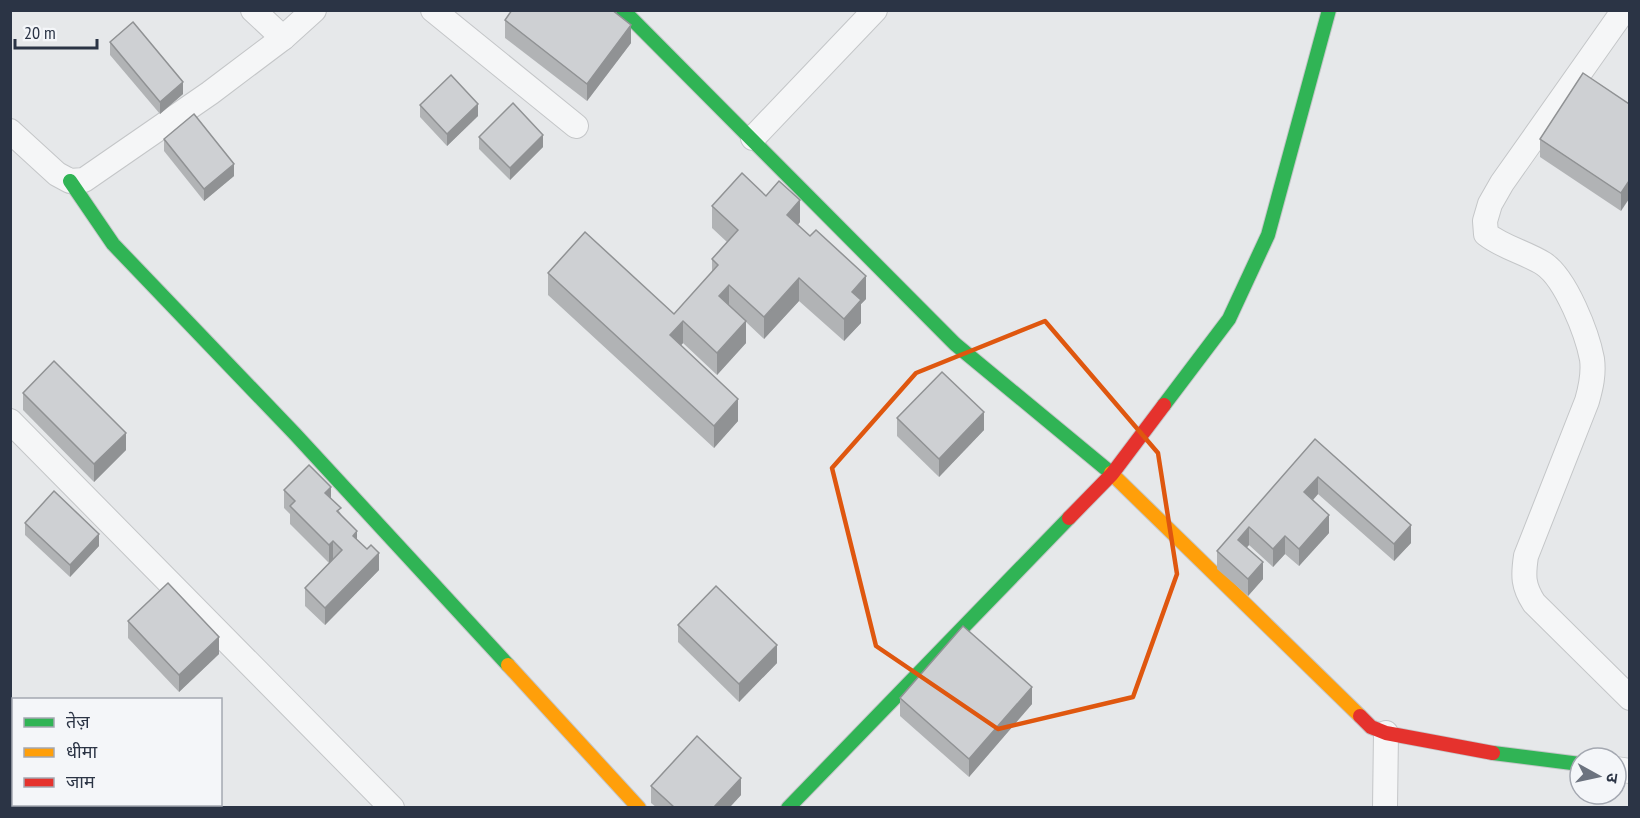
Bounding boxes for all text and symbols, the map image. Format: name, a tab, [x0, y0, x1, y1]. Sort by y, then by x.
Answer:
scale bar	[15, 12, 98, 50]
text: 20 m	[24, 21, 56, 44]
legend	[12, 698, 222, 806]
text: तेज़	[66, 710, 90, 733]
text: धीमा	[66, 740, 97, 763]
north arrow	[1568, 746, 1628, 806]
text: जाम	[66, 770, 96, 793]
text: उ	[1602, 772, 1623, 785]

